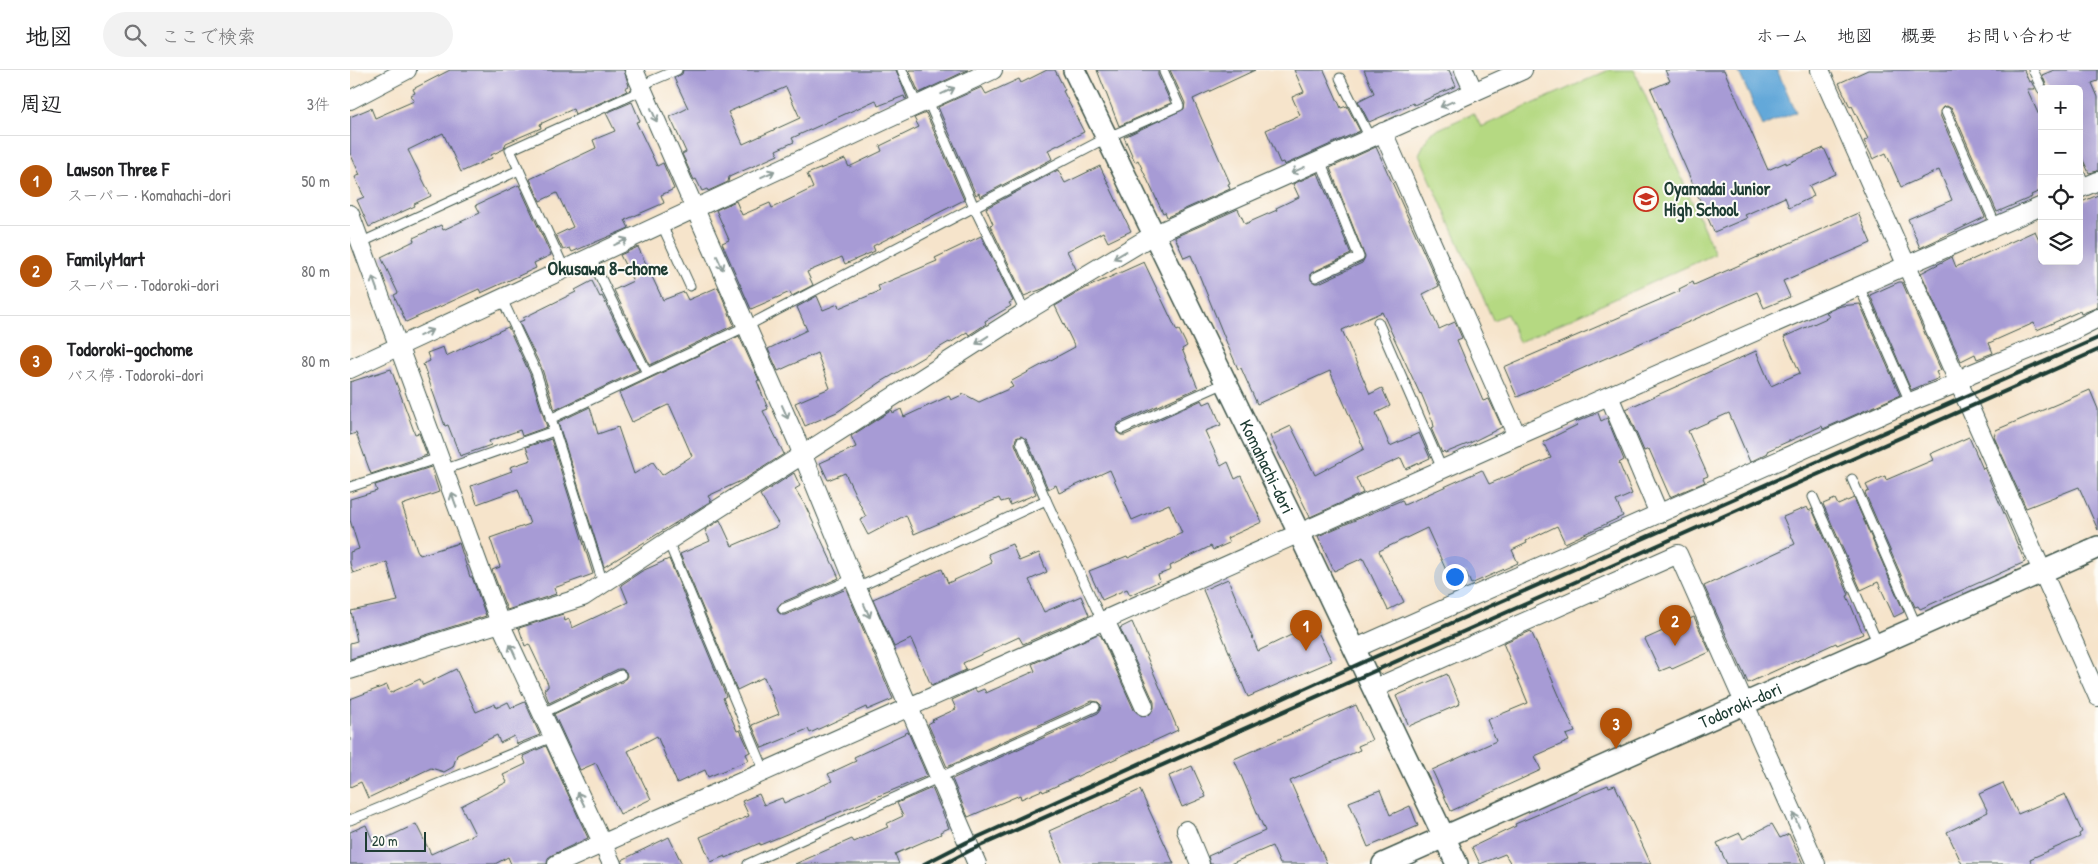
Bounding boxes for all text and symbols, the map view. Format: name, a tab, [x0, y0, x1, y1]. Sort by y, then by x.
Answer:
search box	[103, 12, 453, 57]
text: 地図	[25, 20, 73, 52]
icon: search	[121, 21, 149, 49]
text: ここで検索	[161, 23, 256, 49]
text: ホーム	[1756, 23, 1809, 48]
text: 地図	[1837, 23, 1873, 48]
text: 概要	[1901, 23, 1937, 48]
text: お問い合わせ	[1965, 23, 2073, 48]
map controls	[2038, 85, 2083, 265]
button: +	[2038, 85, 2083, 130]
one-way arrow	[940, 86, 955, 96]
text: 周辺	[20, 89, 62, 118]
text: 3件	[307, 93, 330, 115]
one-way arrow	[1440, 99, 1455, 109]
one-way arrow	[649, 107, 659, 122]
button: −	[2038, 130, 2083, 175]
text: Lawson Three F	[67, 156, 169, 182]
one-way arrow	[1291, 165, 1306, 175]
one-way arrow	[760, 169, 775, 178]
text: 1	[33, 170, 39, 192]
text: 50 m	[302, 170, 330, 192]
button: locate	[2038, 175, 2083, 220]
place label: Oyamadai Junior High School	[1664, 176, 1771, 223]
text: スーパー · Komahachi-dori	[67, 184, 231, 206]
school or university icon: Oyamadai Junior High School	[1633, 186, 1659, 212]
button: layers	[2038, 220, 2083, 265]
one-way arrow	[613, 237, 628, 247]
text: FamilyMart	[67, 246, 144, 272]
one-way arrow	[1114, 250, 1128, 260]
district label: Okusawa 8-chome	[548, 255, 669, 281]
one-way arrow	[715, 255, 725, 270]
text: 2	[32, 260, 40, 282]
text: 80 m	[301, 260, 330, 282]
text: スーパー · Todoroki-dori	[67, 274, 219, 296]
one-way arrow	[370, 277, 379, 292]
one-way arrow	[418, 328, 433, 337]
one-way arrow	[975, 335, 989, 345]
text: Todoroki-gochome	[67, 336, 193, 362]
text: 3	[32, 350, 40, 372]
text: 80 m	[301, 350, 330, 372]
text: バス停 · Todoroki-dori	[67, 364, 204, 386]
one-way arrow	[780, 404, 790, 419]
street label: Komahachi-dori	[1234, 415, 1301, 518]
one-way arrow	[449, 492, 458, 508]
your location	[1442, 564, 1468, 590]
one-way arrow	[863, 603, 873, 618]
pin: 2	[1659, 605, 1691, 646]
pin: 1	[1290, 610, 1322, 651]
one-way arrow	[507, 644, 517, 659]
street label: Todoroki-dori	[1695, 676, 1786, 734]
pin: 3	[1600, 708, 1632, 749]
one-way arrow	[576, 791, 586, 806]
one-way arrow	[1791, 812, 1801, 827]
scale bar	[365, 829, 426, 852]
text: 20 m	[372, 831, 398, 850]

